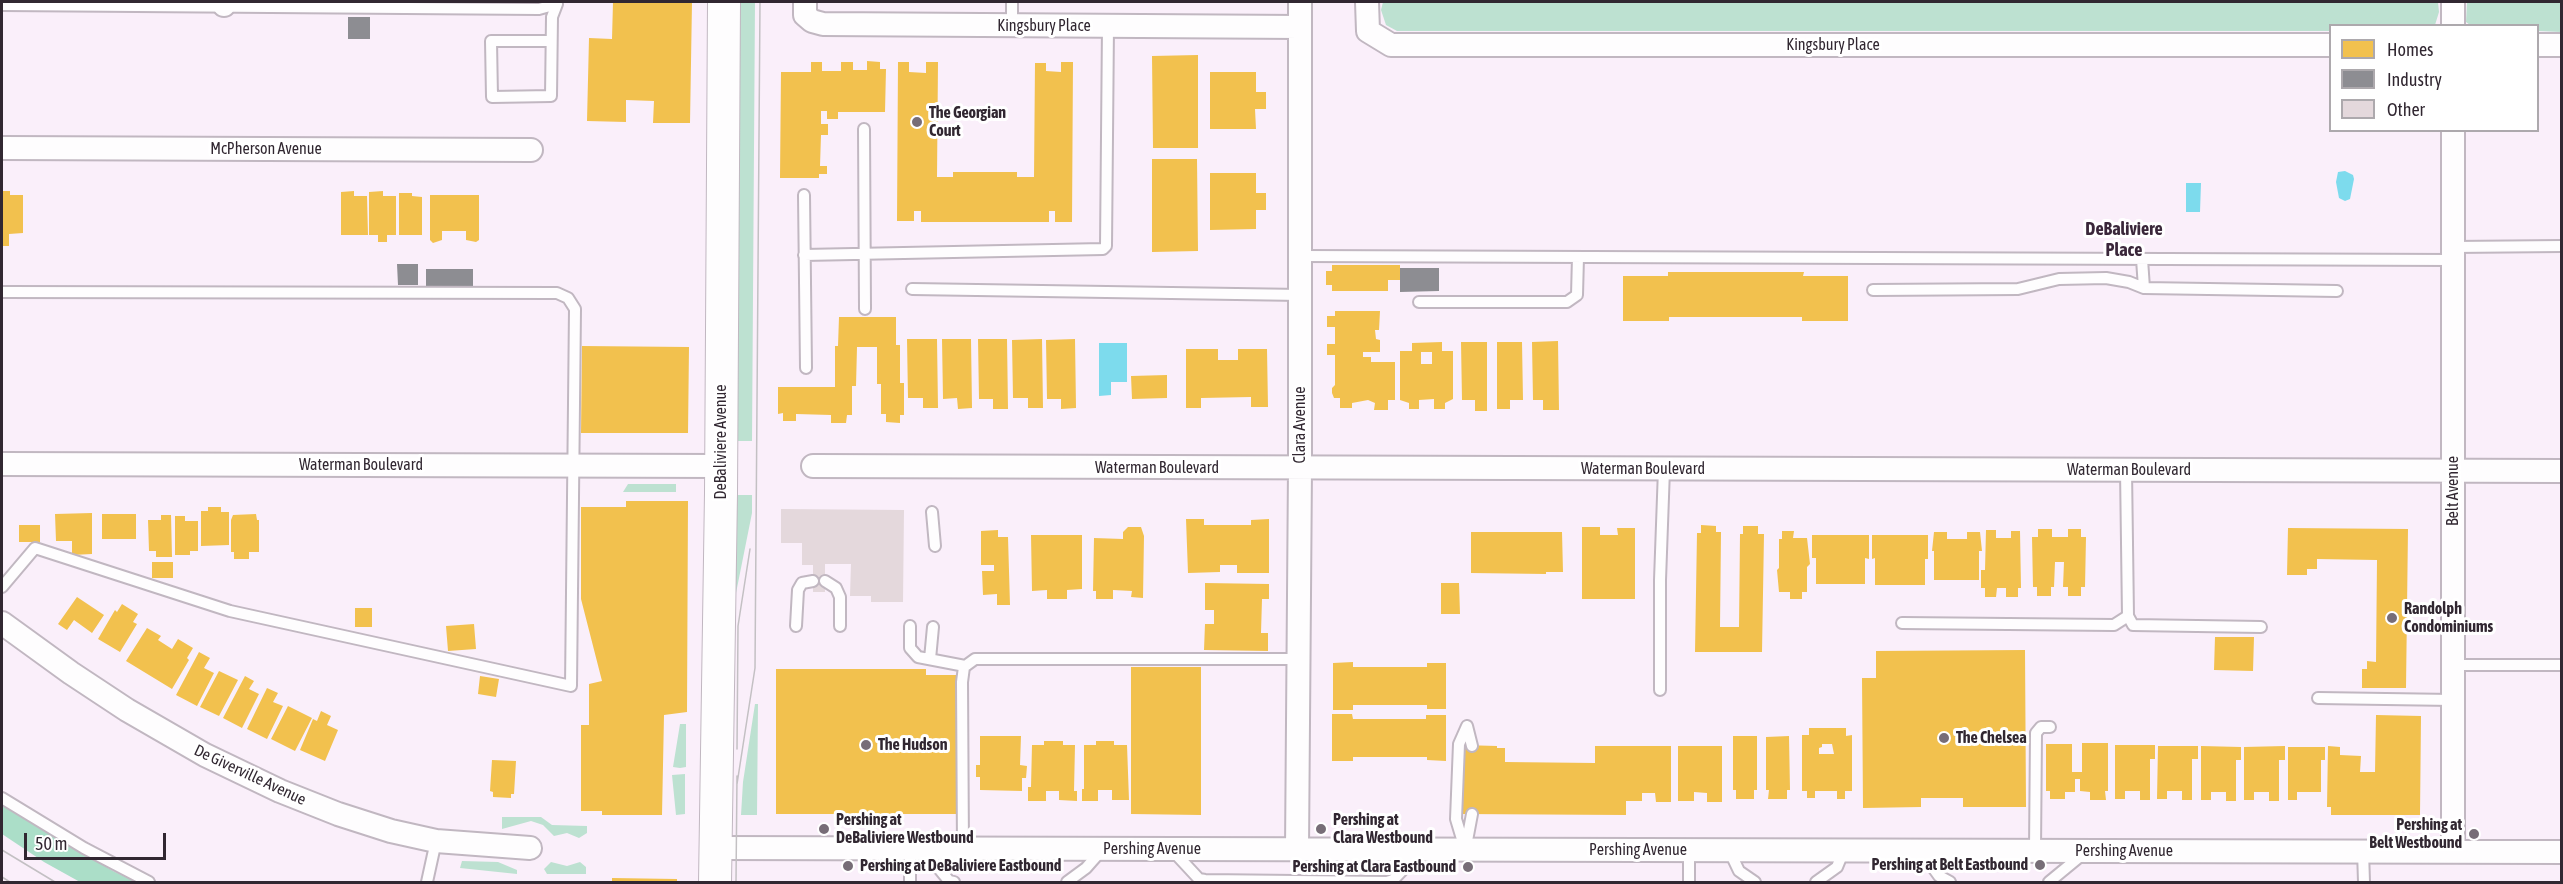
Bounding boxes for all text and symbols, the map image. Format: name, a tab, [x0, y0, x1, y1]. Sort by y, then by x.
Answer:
street label: Kingsbury Place	[997, 16, 1091, 36]
legend	[2329, 24, 2539, 132]
street label: Kingsbury Place	[1786, 35, 1880, 55]
text: Homes	[2387, 39, 2433, 60]
text: Industry	[2387, 69, 2442, 90]
text: Other	[2387, 99, 2425, 120]
place label: The Georgian Court	[929, 103, 1006, 141]
marker: The Georgian Court	[910, 115, 924, 129]
street label: McPherson Avenue	[210, 139, 322, 159]
district label: DeBaliviere Place	[2085, 218, 2163, 260]
street label: DeBaliviere Avenue	[711, 384, 731, 500]
street label: Clara Avenue	[1290, 386, 1310, 464]
street label: Waterman Boulevard	[299, 455, 423, 475]
street label: Belt Avenue	[2443, 456, 2463, 526]
street label: Waterman Boulevard	[1095, 458, 1219, 478]
street label: Waterman Boulevard	[1581, 459, 1705, 479]
street label: Waterman Boulevard	[2067, 460, 2191, 480]
place label: Randolph Condominiums	[2404, 599, 2493, 637]
marker: Randolph Condominiums	[2385, 611, 2399, 625]
place label: The Chelsea	[1956, 728, 2027, 748]
marker: The Chelsea	[1937, 731, 1951, 745]
place label: The Hudson	[878, 735, 947, 755]
marker: The Hudson	[859, 738, 873, 752]
street label: De Giverville Avenue	[191, 741, 309, 809]
place label: Pershing at DeBaliviere Westbound	[836, 810, 974, 848]
place label: Pershing at Clara Westbound	[1333, 810, 1433, 848]
place label: Pershing at Belt Westbound	[2369, 815, 2462, 853]
scale bar	[27, 821, 170, 859]
marker: Pershing at DeBaliviere Westbound	[817, 822, 831, 836]
marker: Pershing at Clara Westbound	[1314, 822, 1328, 836]
marker: Pershing at Belt Westbound	[2467, 827, 2481, 841]
text: 50 m	[35, 833, 67, 854]
street label: Pershing Avenue	[1103, 839, 1201, 859]
street label: Pershing Avenue	[1589, 840, 1687, 860]
street label: Pershing Avenue	[2075, 841, 2173, 861]
place label: Pershing at Belt Eastbound	[1872, 855, 2028, 875]
place label: Pershing at DeBaliviere Eastbound	[860, 856, 1061, 876]
place label: Pershing at Clara Eastbound	[1293, 857, 1456, 877]
marker: Pershing at Belt Eastbound	[2033, 858, 2047, 872]
marker: Pershing at DeBaliviere Eastbound	[841, 859, 855, 873]
marker: Pershing at Clara Eastbound	[1461, 860, 1475, 874]

